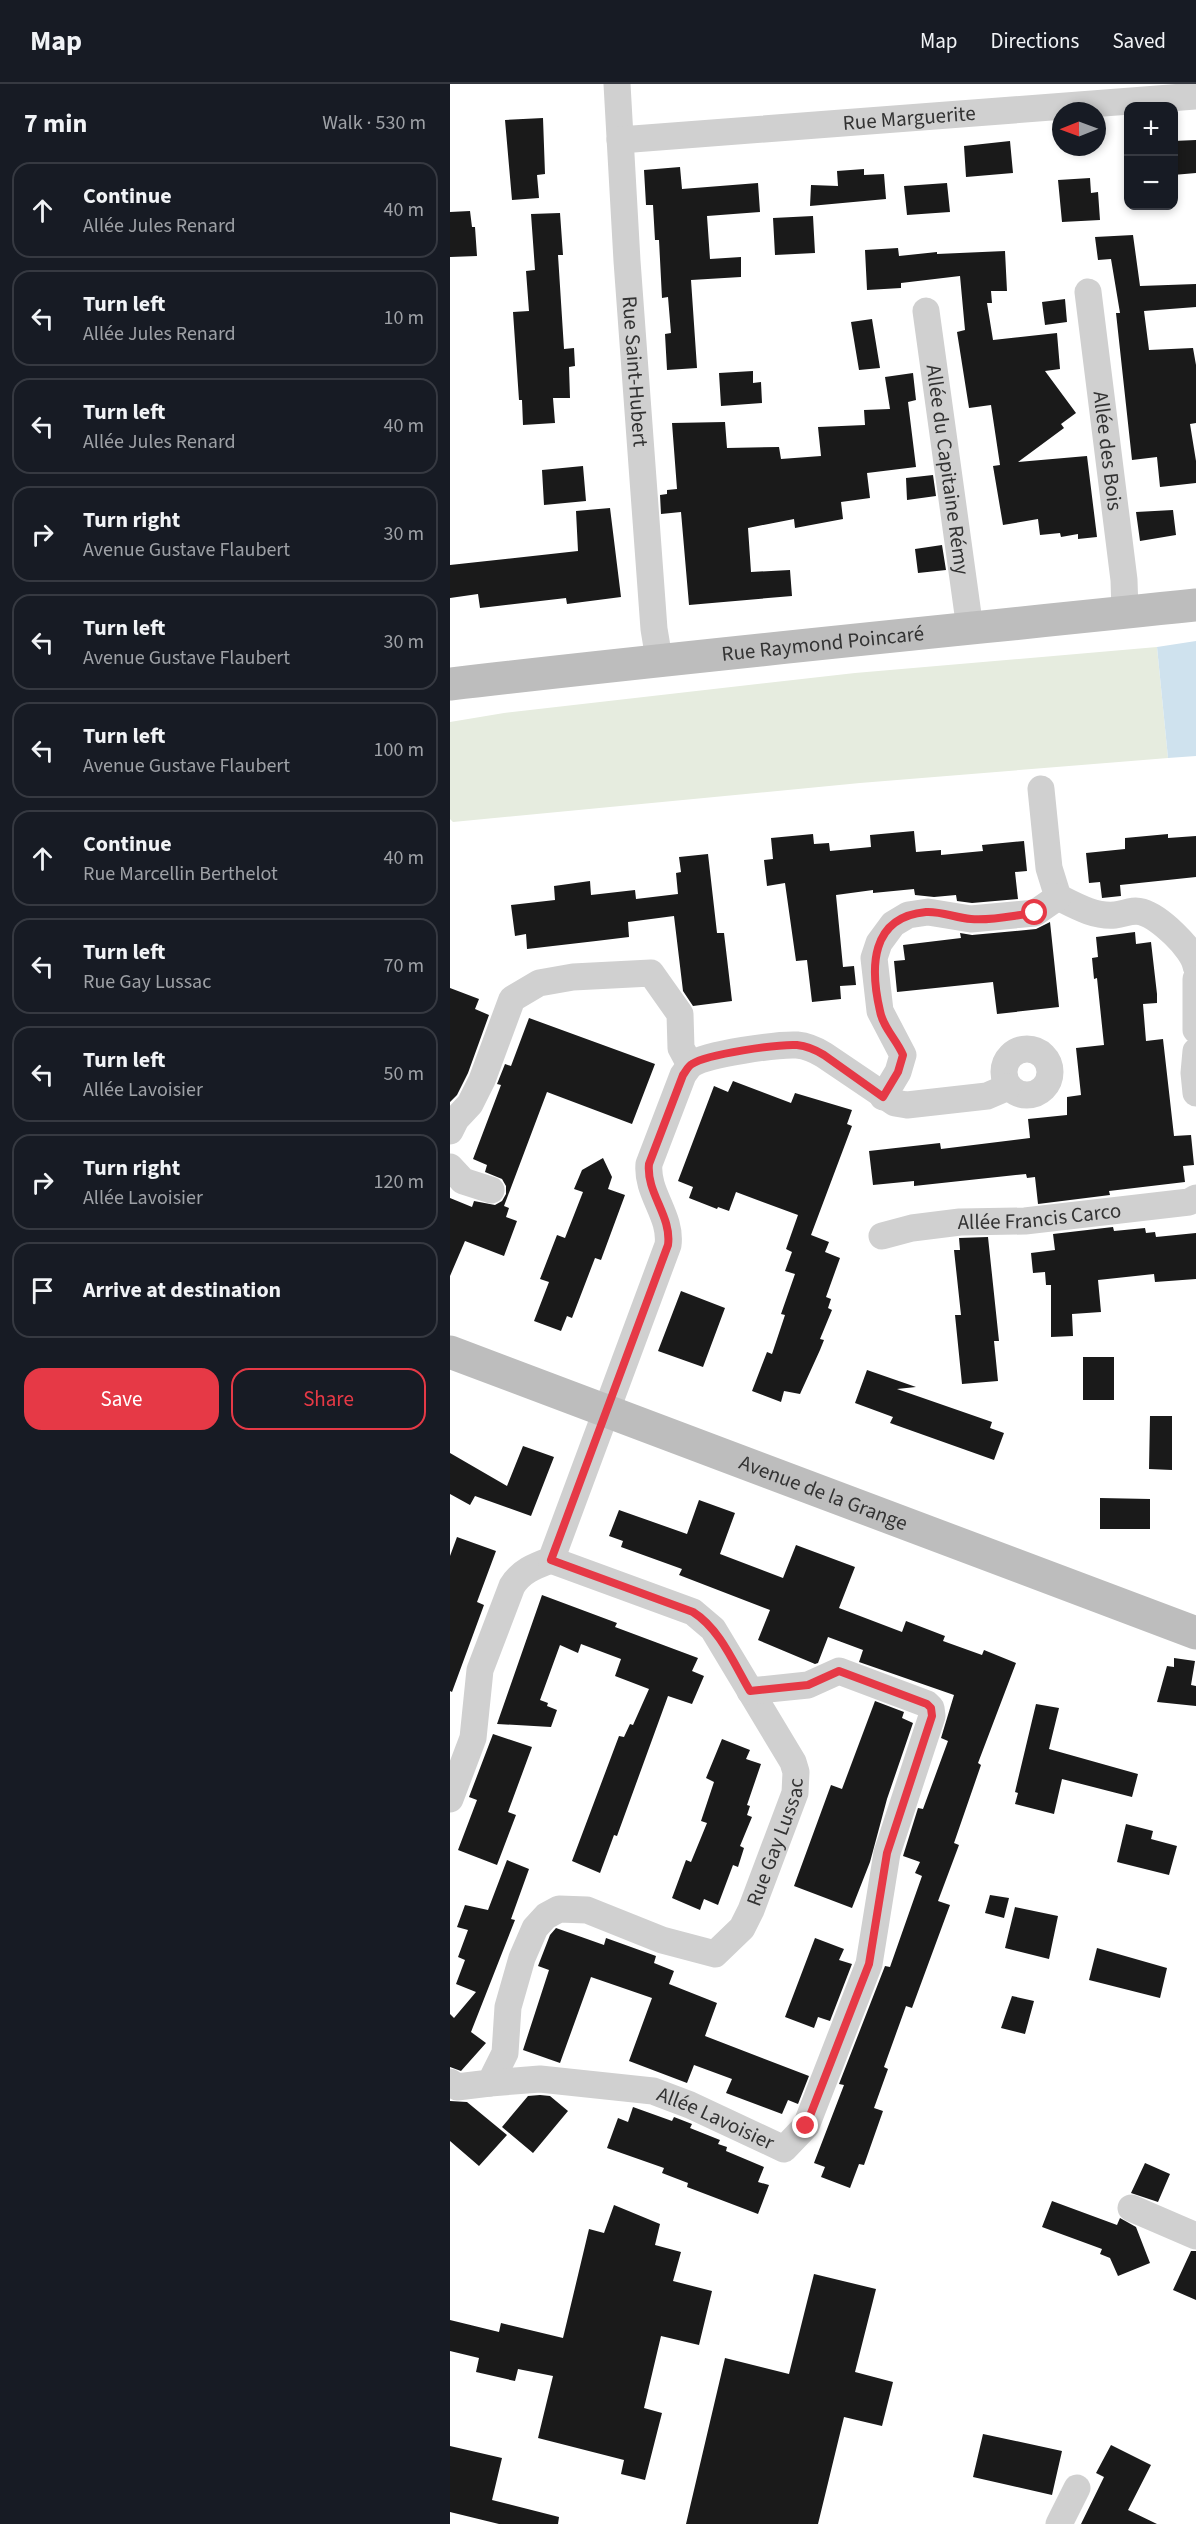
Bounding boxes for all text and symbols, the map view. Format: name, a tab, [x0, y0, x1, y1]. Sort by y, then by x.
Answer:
text: Map	[30, 21, 82, 61]
text: Map	[920, 26, 958, 56]
text: Directions	[991, 26, 1079, 56]
text: Saved	[1112, 26, 1166, 56]
street label: Rue Marguerite	[842, 98, 977, 138]
north arrow	[1052, 102, 1106, 156]
map controls	[1124, 102, 1178, 210]
button: +	[1124, 102, 1178, 156]
text: 7 min	[24, 105, 87, 142]
text: Walk · 530 m	[322, 109, 426, 137]
button: −	[1124, 156, 1178, 210]
text: Continue	[83, 180, 172, 212]
icon: ahead	[26, 194, 59, 227]
text: 40 m	[384, 196, 424, 224]
text: Allée Jules Renard	[83, 212, 236, 240]
text: Turn left	[83, 288, 165, 320]
street label: Rue Saint-Hubert	[615, 295, 656, 448]
icon: left	[26, 302, 59, 335]
text: 10 m	[384, 304, 424, 332]
text: Allée Jules Renard	[83, 320, 236, 348]
street label: Allée du Capitaine Rémy	[919, 363, 977, 577]
street label: Allée des Bois	[1086, 389, 1130, 512]
text: Turn left	[83, 396, 165, 428]
icon: left	[26, 410, 59, 443]
text: 40 m	[384, 412, 424, 440]
text: Allée Jules Renard	[83, 428, 236, 456]
text: Turn right	[83, 504, 180, 536]
icon: right	[26, 518, 59, 551]
text: 30 m	[384, 520, 424, 548]
text: Avenue Gustave Flaubert	[83, 536, 290, 564]
text: Turn left	[83, 612, 165, 644]
street label: Rue Raymond Poincaré	[720, 618, 925, 669]
icon: left	[26, 626, 59, 659]
text: 30 m	[384, 628, 424, 656]
text: Avenue Gustave Flaubert	[83, 644, 290, 672]
text: Turn left	[83, 720, 165, 752]
icon: left	[26, 734, 59, 767]
text: 100 m	[374, 736, 424, 764]
text: Avenue Gustave Flaubert	[83, 752, 290, 780]
text: Continue	[83, 828, 172, 860]
icon: ahead	[26, 842, 59, 875]
text: 40 m	[384, 844, 424, 872]
text: Rue Marcellin Berthelot	[83, 860, 278, 888]
route start	[1021, 899, 1047, 925]
text: Turn left	[83, 936, 165, 968]
icon: left	[26, 950, 59, 983]
text: 70 m	[384, 952, 424, 980]
text: Rue Gay Lussac	[83, 968, 211, 996]
text: Turn left	[83, 1044, 165, 1076]
icon: left	[26, 1058, 59, 1091]
text: 50 m	[384, 1060, 424, 1088]
text: Allée Lavoisier	[83, 1076, 203, 1104]
text: Turn right	[83, 1152, 180, 1184]
icon: right	[26, 1166, 59, 1199]
text: 120 m	[374, 1168, 424, 1196]
text: Allée Lavoisier	[83, 1184, 203, 1212]
street label: Allée Francis Carco	[957, 1195, 1123, 1237]
icon: arrive	[26, 1274, 59, 1307]
text: Arrive at destination	[83, 1274, 281, 1306]
button: Save	[24, 1368, 219, 1430]
button: Share	[231, 1368, 426, 1430]
street label: Avenue de la Grange	[735, 1447, 912, 1538]
street label: Rue Gay Lussac	[739, 1777, 811, 1910]
street label: Allée Lavoisier	[653, 2079, 780, 2158]
route end	[792, 2112, 818, 2138]

